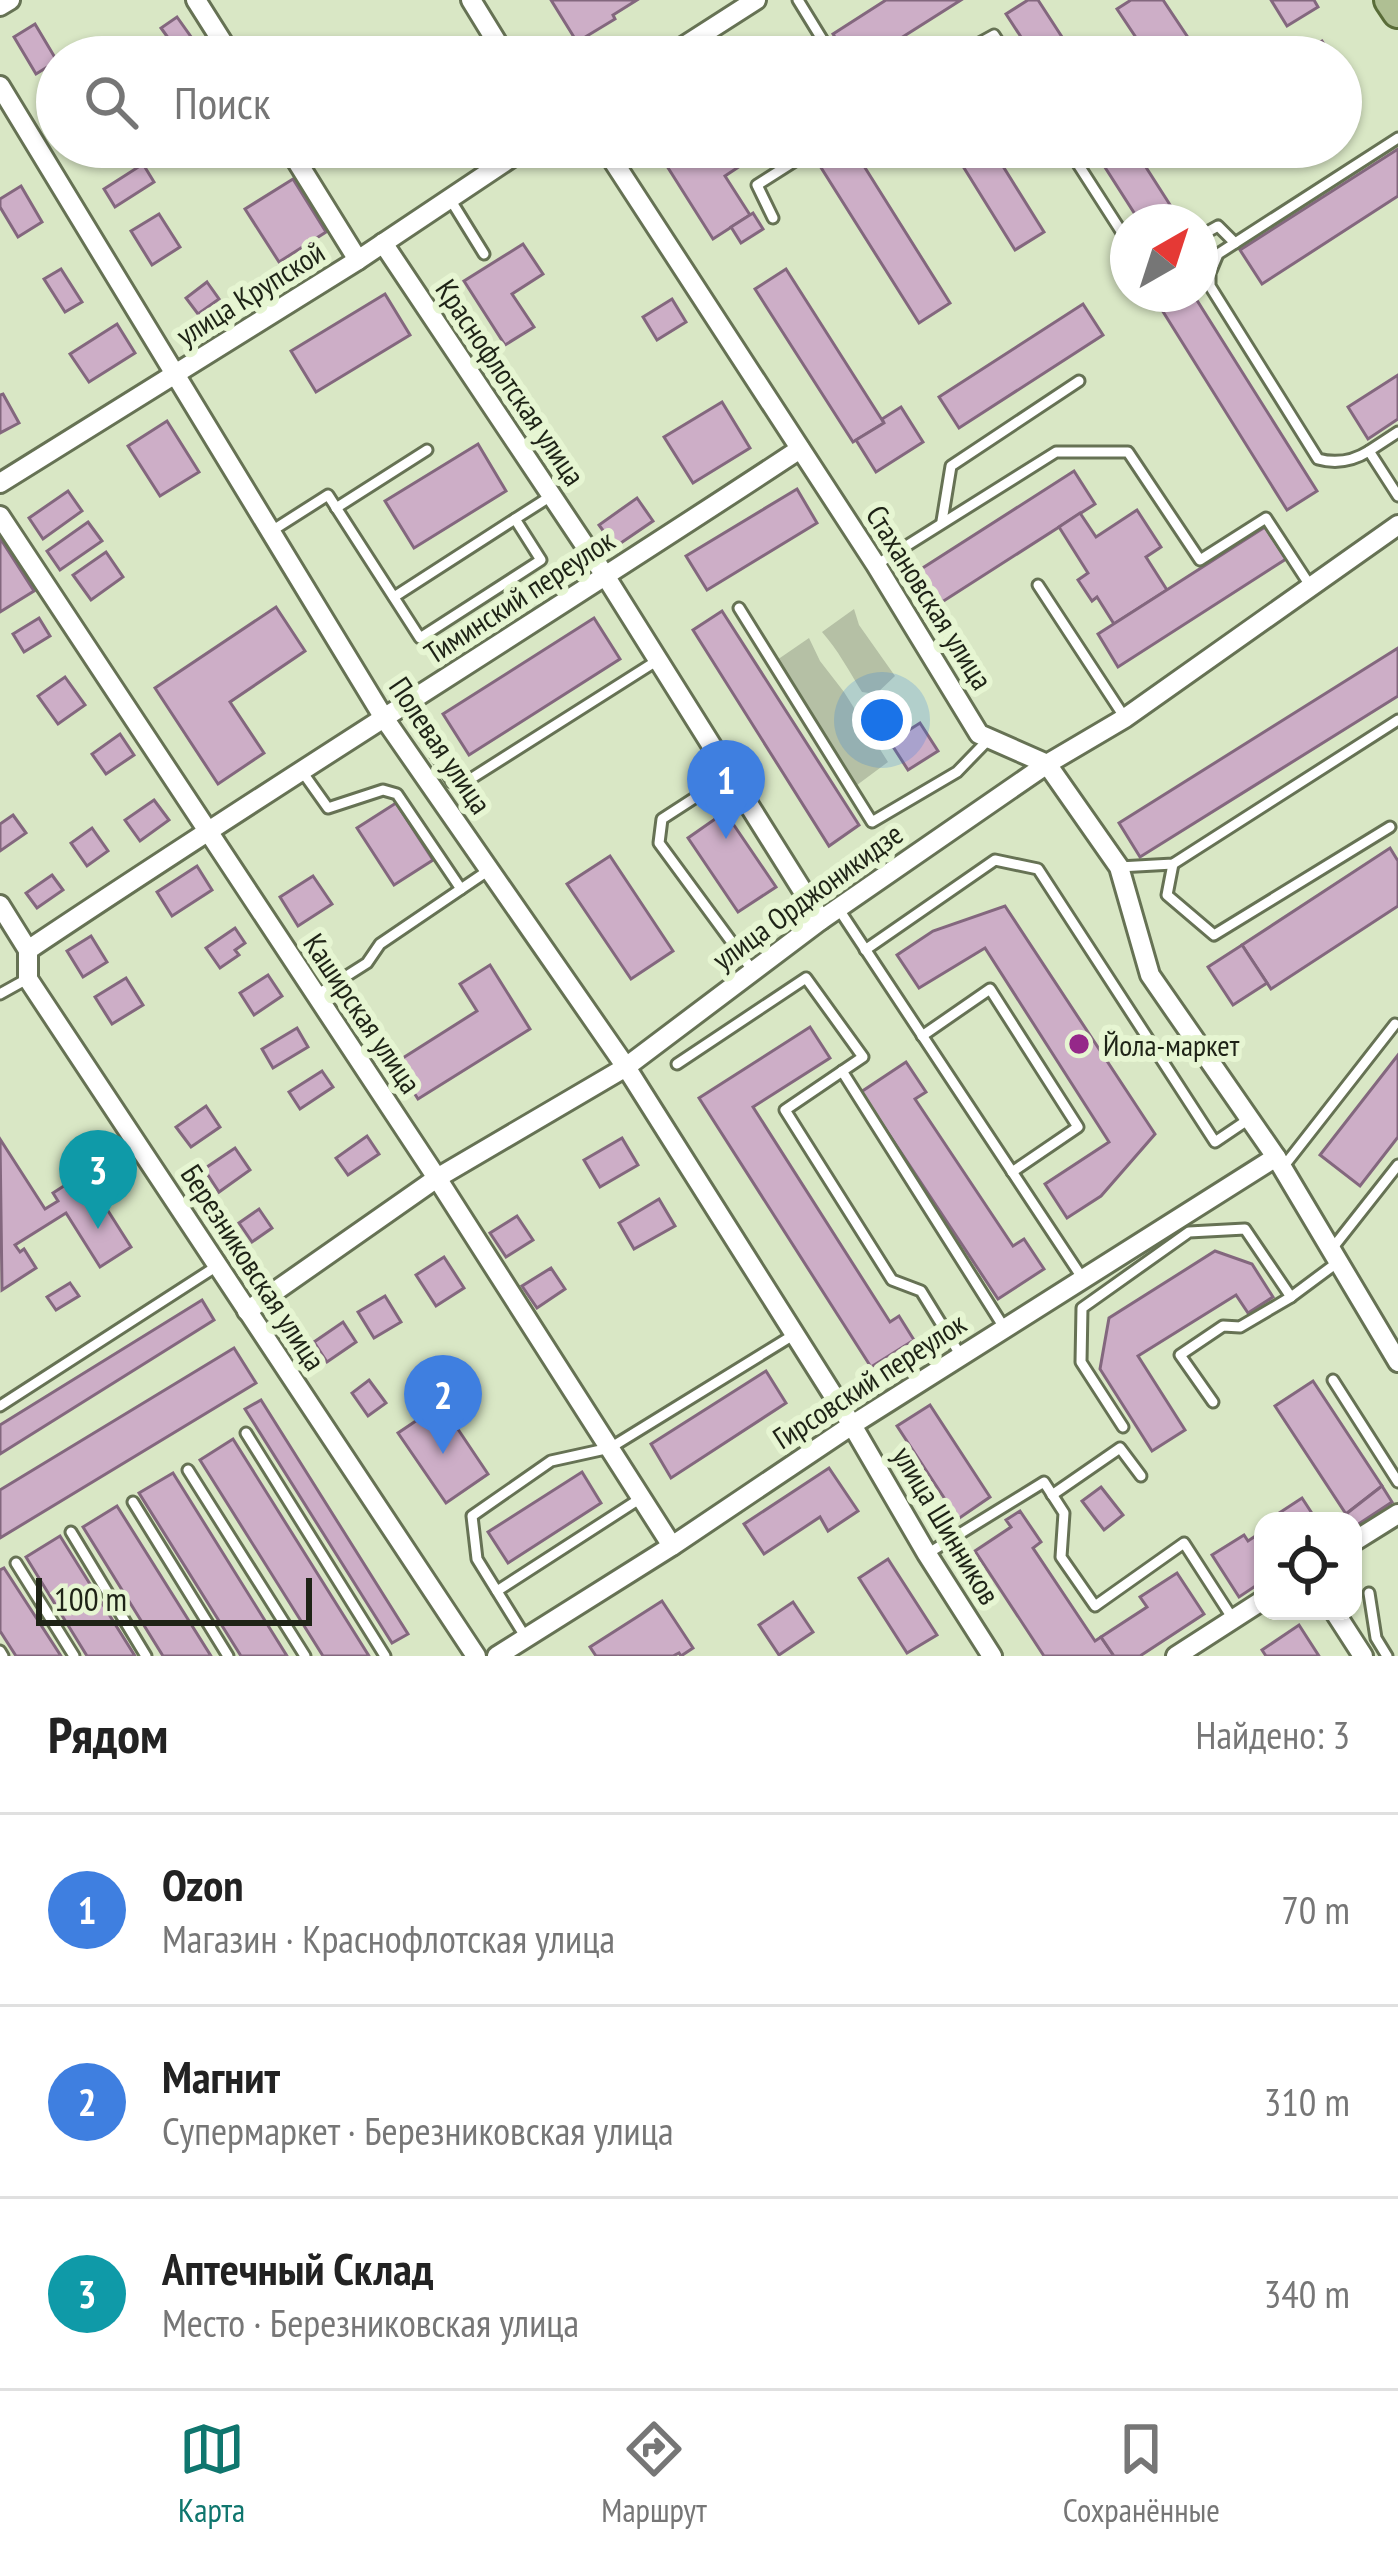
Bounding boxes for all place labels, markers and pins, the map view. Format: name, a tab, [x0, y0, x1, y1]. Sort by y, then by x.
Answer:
pin: 1	[687, 740, 765, 839]
place label: Йола-маркет	[1103, 1025, 1240, 1064]
marker: Йола-маркет	[1066, 1031, 1092, 1057]
pin: 3	[59, 1130, 137, 1229]
pin: 2	[404, 1355, 482, 1454]

